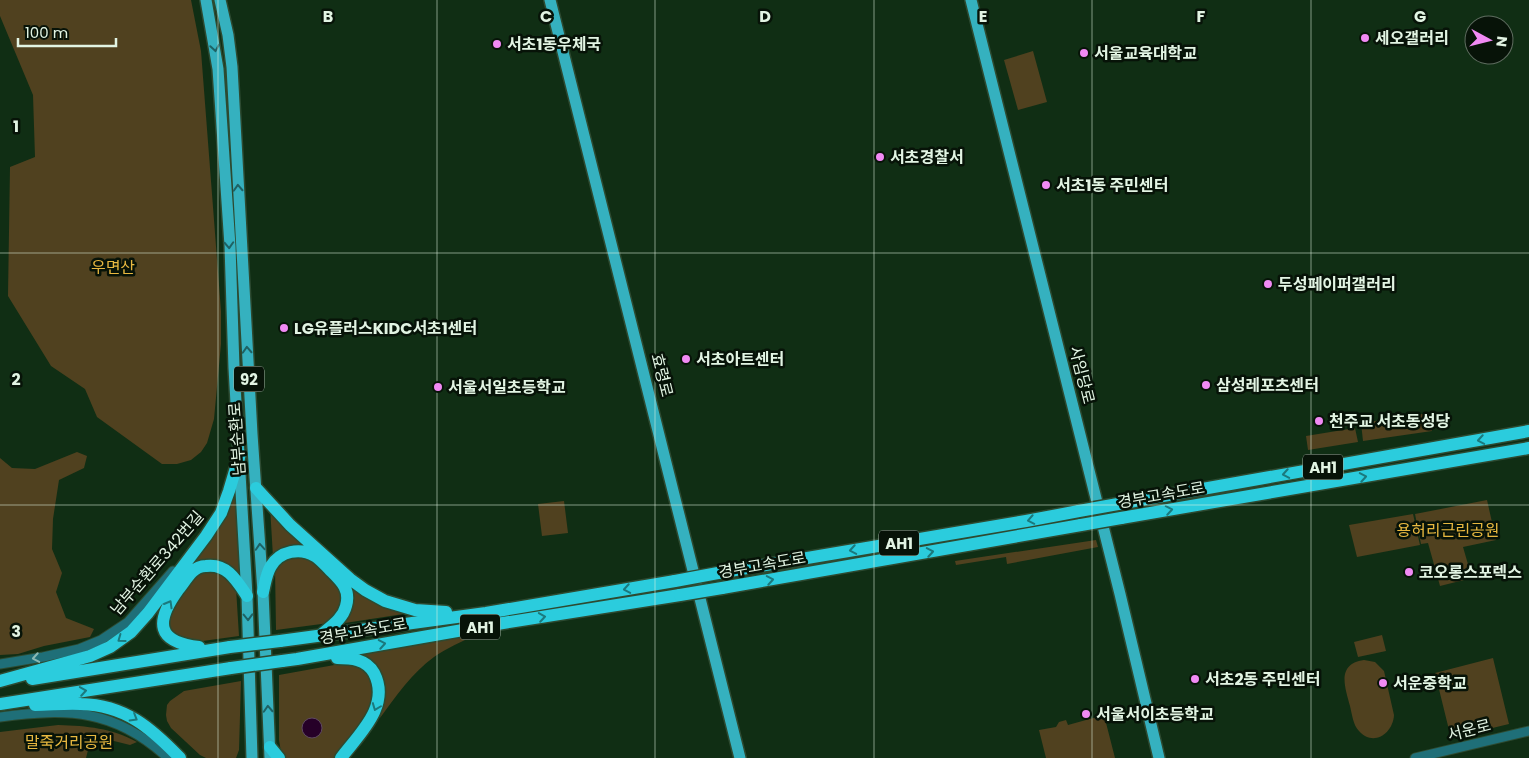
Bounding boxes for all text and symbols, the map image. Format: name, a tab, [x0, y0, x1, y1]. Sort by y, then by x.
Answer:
text: B	[323, 5, 333, 28]
text: C	[540, 5, 552, 28]
text: D	[759, 5, 771, 28]
text: E	[979, 5, 987, 28]
text: F	[1197, 5, 1206, 28]
text: G	[1414, 5, 1426, 28]
scale bar	[18, 15, 115, 47]
north arrow	[1464, 15, 1514, 65]
text: 100 m	[25, 22, 68, 43]
place label: 세오갤러리	[1375, 27, 1449, 50]
marker: 세오갤러리	[1359, 32, 1371, 44]
place label: 서초1동우체국	[507, 33, 601, 56]
text: N	[1491, 35, 1512, 48]
marker: 서초1동우체국	[491, 38, 503, 50]
place label: 서울교육대학교	[1094, 42, 1197, 65]
one-way arrow	[210, 43, 220, 52]
marker: 서울교육대학교	[1078, 47, 1090, 59]
text: 1	[13, 115, 19, 138]
place label: 서초경찰서	[890, 146, 964, 169]
marker: 서초경찰서	[874, 151, 886, 163]
place label: 서초1동 주민센터	[1056, 174, 1168, 197]
marker: 서초1동 주민센터	[1040, 179, 1052, 191]
one-way arrow	[233, 183, 244, 191]
one-way arrow	[224, 241, 235, 249]
park label: 우면산	[91, 256, 135, 279]
place label: 두성페이퍼갤러리	[1278, 273, 1396, 296]
marker: 두성페이퍼갤러리	[1262, 278, 1274, 290]
place label: LG유플러스KIDC서초1센터	[294, 317, 477, 340]
marker: LG유플러스KIDC서초1센터	[278, 322, 290, 334]
street label: 사임당로	[1064, 344, 1100, 407]
one-way arrow	[242, 346, 253, 354]
place label: 서초아트센터	[696, 348, 784, 371]
street label: 효령로	[645, 351, 679, 399]
marker: 서초아트센터	[680, 353, 692, 365]
road number: 92	[234, 366, 264, 392]
text: 2	[11, 368, 21, 391]
place label: 삼성레포츠센터	[1216, 374, 1319, 397]
place label: 서울서일초등학교	[448, 376, 566, 399]
marker: 삼성레포츠센터	[1200, 379, 1212, 391]
marker: 서울서일초등학교	[432, 381, 444, 393]
street label: 남부순환로	[223, 401, 251, 477]
place label: 천주교 서초동성당	[1329, 410, 1450, 433]
marker: 천주교 서초동성당	[1313, 415, 1325, 427]
one-way arrow	[1477, 434, 1485, 444]
road number: AH1	[1303, 454, 1343, 480]
one-way arrow	[1282, 468, 1291, 479]
one-way arrow	[1359, 472, 1368, 482]
street label: 경부고속도로	[1116, 476, 1207, 514]
one-way arrow	[1164, 505, 1173, 515]
street label: 남부순환로342번길	[105, 506, 209, 620]
one-way arrow	[1026, 514, 1035, 525]
park label: 용허리근린공원	[1396, 519, 1500, 542]
road number: AH1	[879, 530, 919, 556]
one-way arrow	[254, 543, 265, 551]
one-way arrow	[849, 545, 858, 555]
street label: 경부고속도로	[717, 546, 808, 584]
one-way arrow	[926, 547, 935, 557]
place label: 코오롱스포렉스	[1419, 561, 1522, 584]
marker: 코오롱스포렉스	[1403, 566, 1415, 578]
one-way arrow	[766, 575, 775, 585]
one-way arrow	[623, 583, 632, 593]
one-way arrow	[163, 600, 173, 609]
street label: 경부고속도로	[318, 612, 409, 650]
one-way arrow	[242, 613, 253, 621]
one-way arrow	[537, 613, 546, 623]
road number: AH1	[460, 614, 500, 640]
text: 3	[11, 620, 21, 643]
one-way arrow	[117, 633, 127, 642]
one-way arrow	[377, 640, 386, 650]
one-way arrow	[32, 652, 41, 662]
place label: 서초2동 주민센터	[1205, 668, 1321, 691]
place label: 서운중학교	[1393, 672, 1467, 695]
marker: 서초2동 주민센터	[1189, 673, 1201, 685]
marker: 서운중학교	[1377, 677, 1389, 689]
one-way arrow	[79, 686, 87, 697]
one-way arrow	[372, 702, 382, 711]
place label: 서울서이초등학교	[1096, 703, 1214, 726]
one-way arrow	[263, 705, 273, 713]
marker: 서울서이초등학교	[1080, 708, 1092, 720]
one-way arrow	[128, 712, 137, 722]
street label: 서운로	[1445, 713, 1493, 747]
park label: 말죽거리공원	[25, 731, 113, 754]

